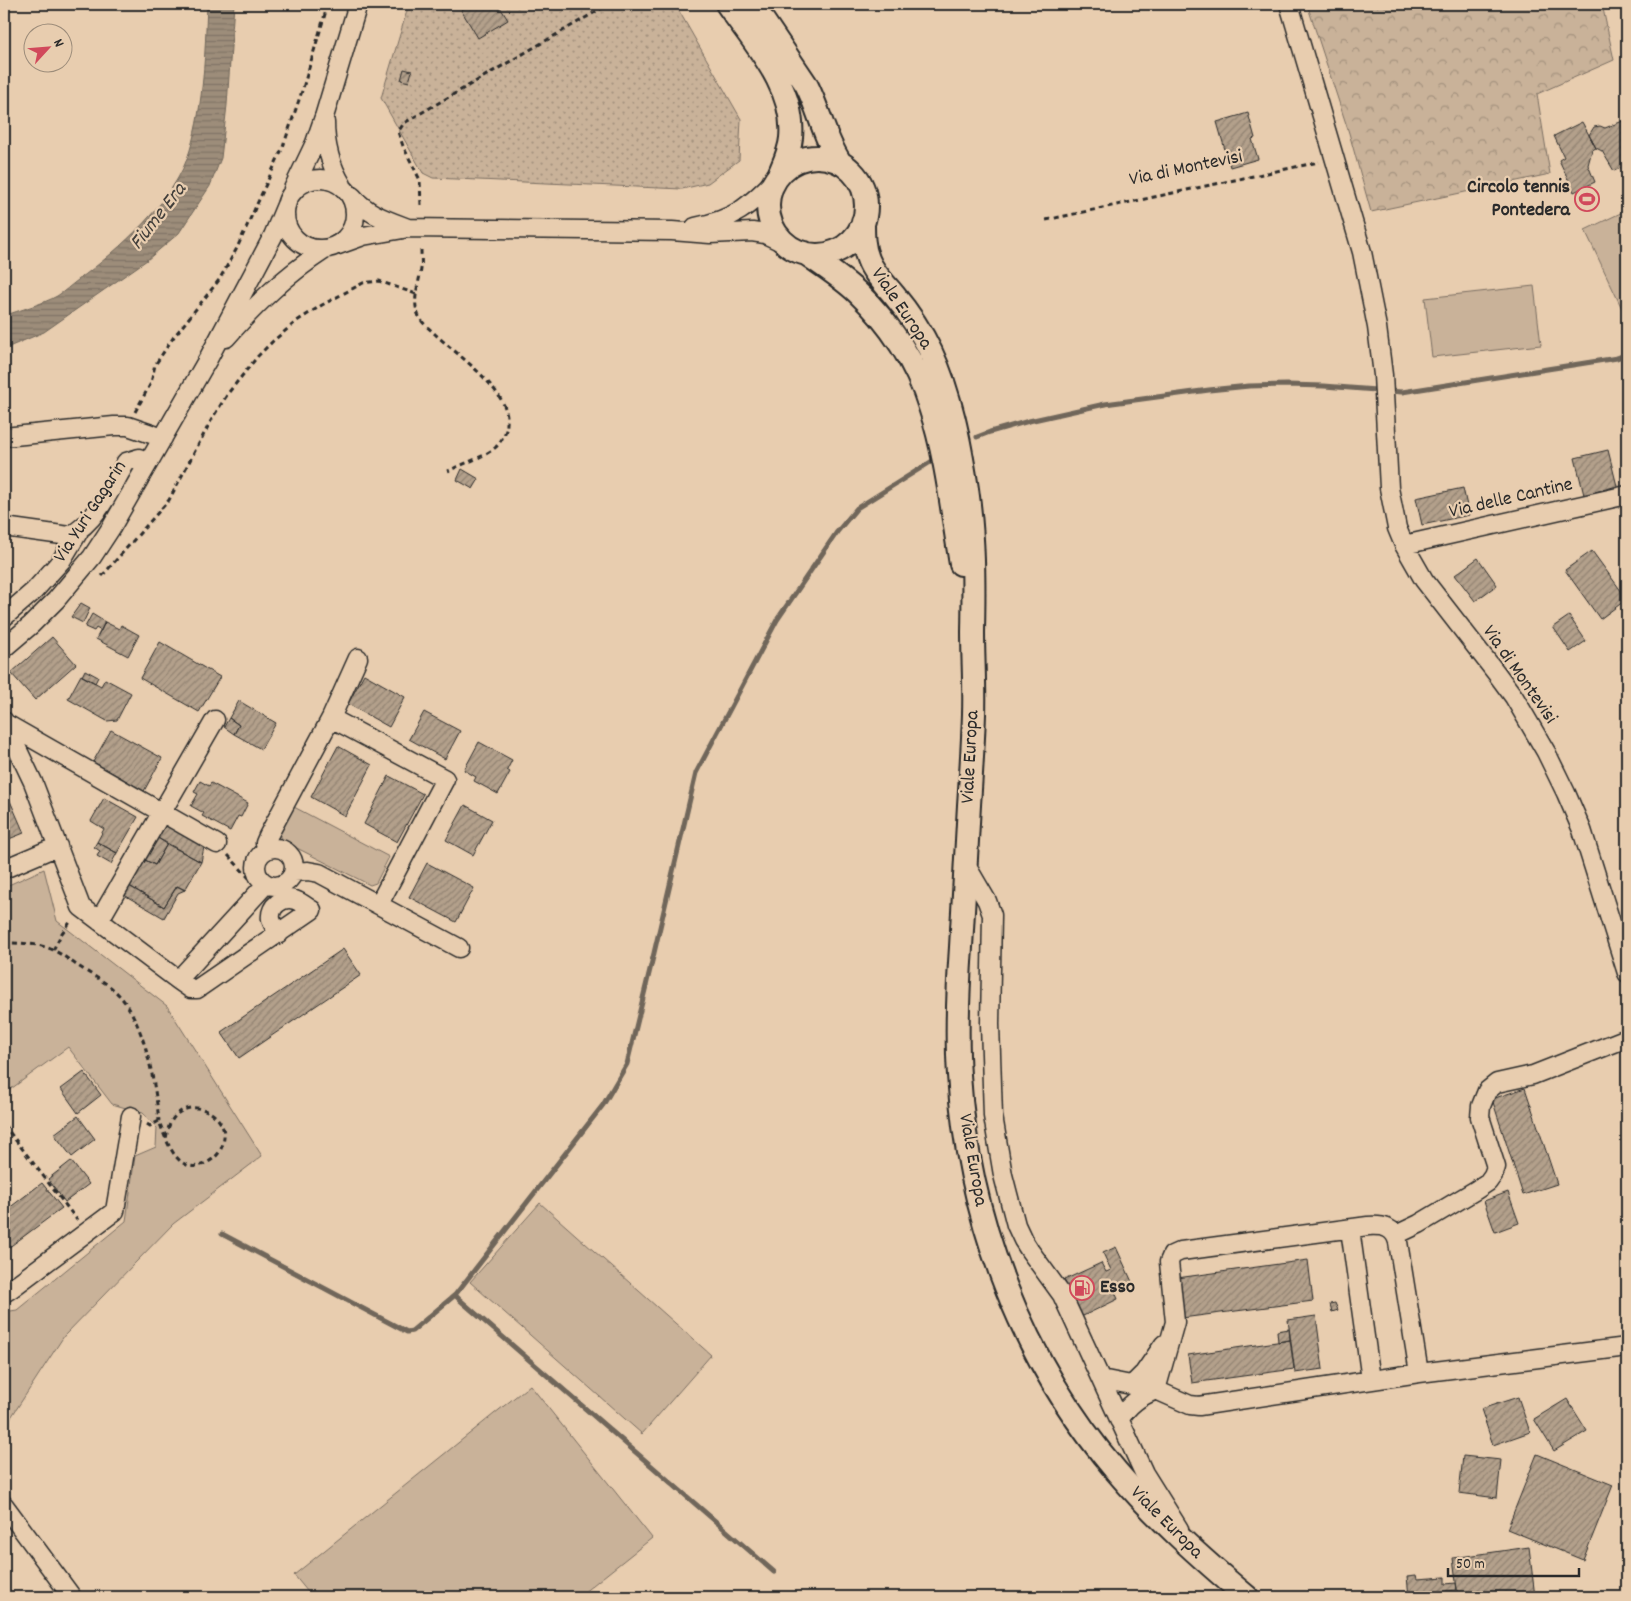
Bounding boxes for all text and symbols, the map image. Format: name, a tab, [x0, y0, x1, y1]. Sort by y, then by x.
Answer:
north arrow	[22, 22, 72, 72]
text: N	[47, 36, 68, 51]
street label: Via di Montevisi	[1127, 143, 1245, 195]
place label: Circolo tennis Pontedera	[1467, 174, 1571, 225]
water label: Fiume Era	[123, 176, 196, 257]
sports icon: Circolo tennis Pontedera	[1574, 186, 1600, 212]
street label: Viale Europa	[863, 262, 939, 356]
street label: Via Yuri Gagarin	[47, 455, 135, 569]
street label: Via delle Cantine	[1447, 471, 1576, 527]
street label: Via di Montevisi	[1475, 620, 1564, 730]
street label: Viale Europa	[955, 709, 987, 804]
street label: Viale Europa	[950, 1112, 994, 1209]
place label: Esso	[1100, 1274, 1135, 1302]
fuel station icon: Esso	[1069, 1275, 1095, 1301]
street label: Viale Europa	[1123, 1480, 1209, 1566]
scale bar	[1448, 1546, 1580, 1578]
text: 50 m	[1456, 1554, 1485, 1576]

